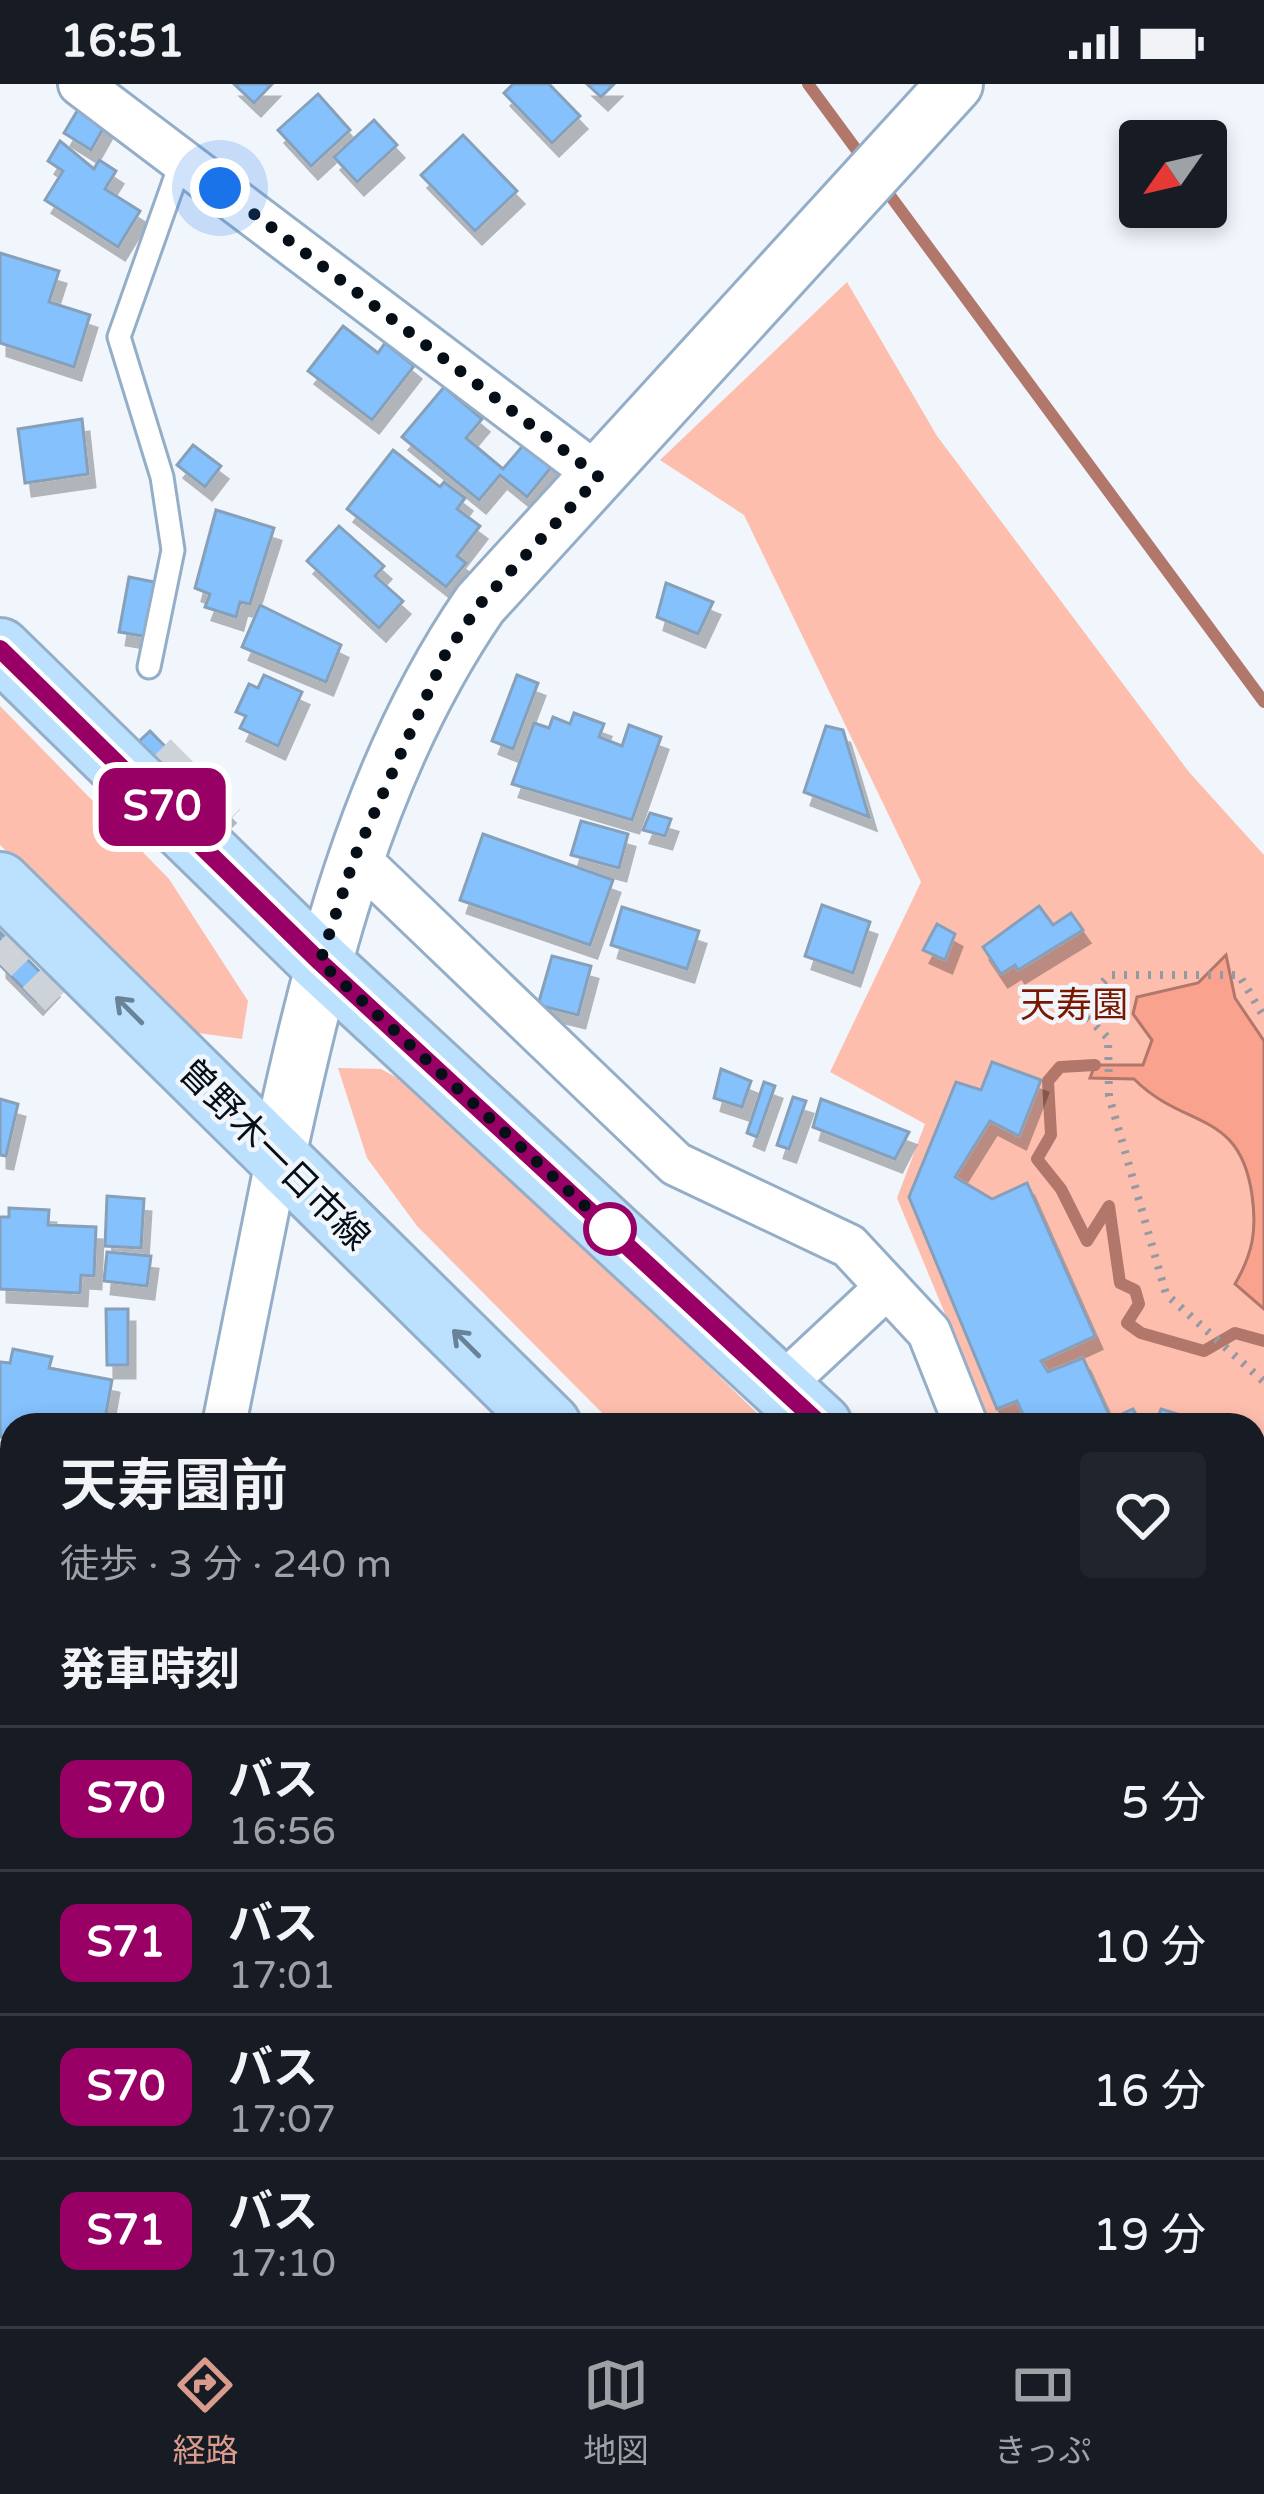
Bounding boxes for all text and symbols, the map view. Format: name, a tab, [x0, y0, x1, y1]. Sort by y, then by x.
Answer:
text: 16:51	[60, 15, 185, 69]
north arrow	[1119, 120, 1227, 228]
map controls	[1119, 120, 1227, 228]
your location	[190, 158, 250, 218]
line badge: S70	[93, 768, 231, 846]
text: S70	[123, 781, 201, 832]
park label: 天寿園	[1020, 984, 1128, 1027]
one-way arrow	[115, 996, 144, 1025]
street label: 曽野木一日市線	[170, 1051, 378, 1259]
unlabelled marker	[585, 1204, 635, 1254]
one-way arrow	[452, 1329, 481, 1358]
button: heart	[1080, 1452, 1206, 1578]
text: 天寿園前	[60, 1453, 288, 1521]
text: 徒歩 · 3 分 · 240 m	[60, 1541, 392, 1588]
text: 発車時刻	[60, 1644, 240, 1698]
text: バス	[228, 1754, 318, 1808]
text: S70	[87, 1773, 165, 1824]
text: 5 分	[1121, 1777, 1206, 1831]
text: 16:56	[228, 1808, 336, 1855]
text: バス	[228, 1898, 318, 1952]
text: S71	[87, 1917, 165, 1968]
text: 10 分	[1093, 1921, 1206, 1975]
text: 17:01	[228, 1952, 336, 1999]
text: バス	[228, 2042, 318, 2096]
text: S70	[87, 2061, 165, 2112]
text: 16 分	[1093, 2065, 1206, 2119]
text: 17:07	[228, 2096, 336, 2143]
text: バス	[228, 2186, 318, 2240]
text: S71	[87, 2205, 165, 2256]
text: 19 分	[1093, 2209, 1206, 2263]
text: 17:10	[228, 2240, 336, 2287]
tab: 経路	[172, 2352, 238, 2472]
tab: 地図	[583, 2352, 649, 2472]
tab: きっぷ	[994, 2352, 1092, 2472]

